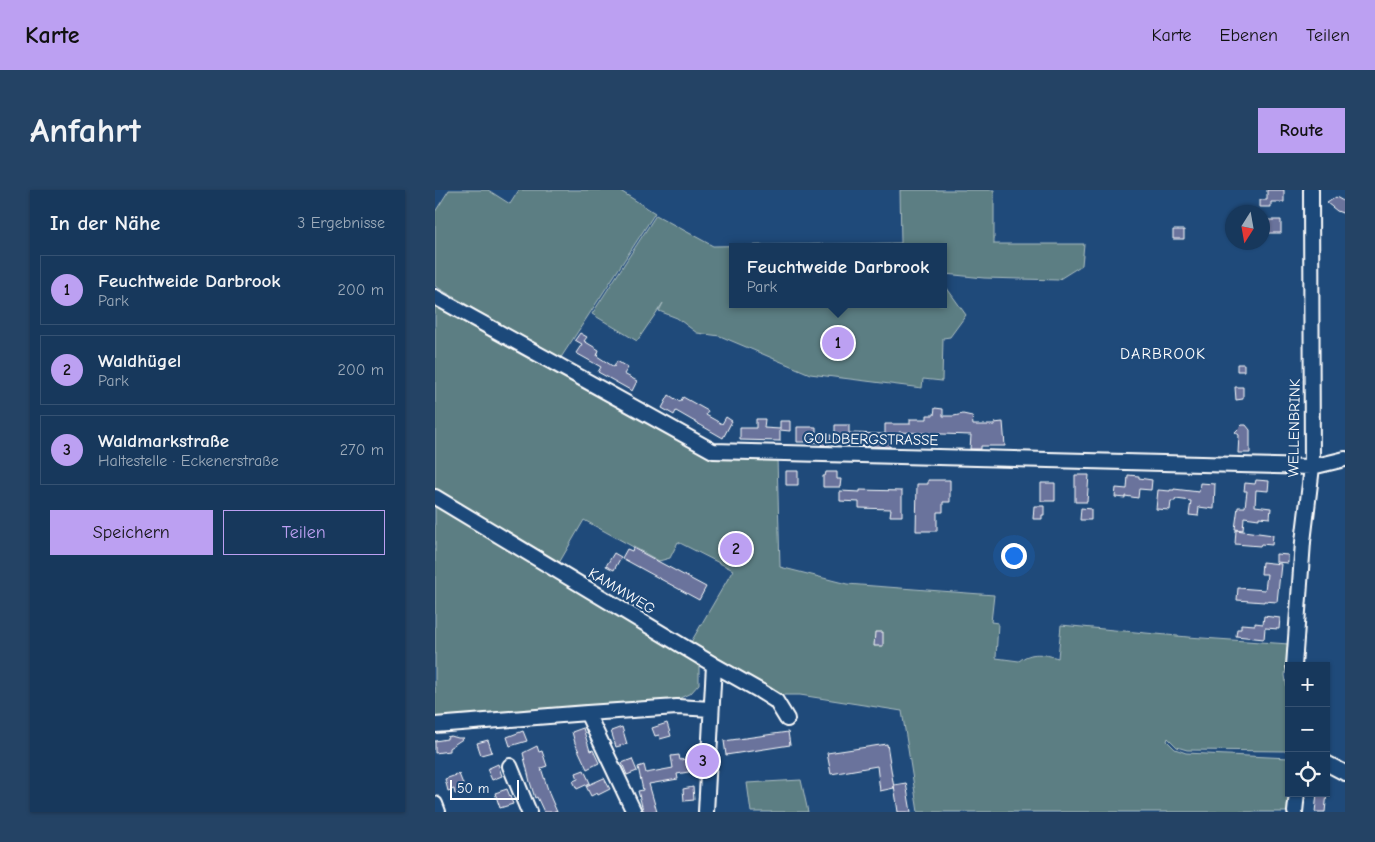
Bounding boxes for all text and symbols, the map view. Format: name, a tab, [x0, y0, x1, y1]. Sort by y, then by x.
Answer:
text: Karte	[25, 21, 79, 49]
text: Karte	[1151, 25, 1192, 46]
text: Ebenen	[1220, 25, 1278, 46]
text: Teilen	[1306, 25, 1350, 46]
button: Route	[1258, 108, 1345, 153]
text: Anfahrt	[30, 110, 141, 151]
north arrow	[1225, 205, 1270, 250]
text: In der Nähe	[50, 211, 160, 235]
text: 3 Ergebnisse	[297, 214, 385, 232]
popup	[729, 243, 947, 308]
text: Feuchtweide Darbrook	[747, 256, 929, 278]
text: Feuchtweide Darbrook	[98, 270, 281, 292]
text: Park	[747, 278, 777, 296]
text: 1	[64, 281, 70, 299]
text: 200 m	[338, 281, 384, 299]
text: Park	[98, 292, 129, 310]
pin: 1	[822, 324, 854, 362]
district label: DARBROOK	[1120, 345, 1206, 363]
text: Waldhügel	[98, 350, 181, 372]
text: 2	[63, 361, 71, 379]
text: 200 m	[338, 361, 384, 379]
text: Park	[98, 372, 129, 390]
street label: WELLENBRINK	[1284, 378, 1304, 477]
street label: GOLDBERGSTRASSE	[803, 429, 939, 449]
text: Waldmarkstraße	[98, 430, 229, 452]
text: 3	[63, 441, 71, 459]
text: 270 m	[340, 441, 384, 459]
text: Haltestelle · Eckenerstraße	[98, 452, 279, 470]
button: Speichern	[50, 510, 213, 555]
button: Teilen	[223, 510, 385, 555]
pin: 2	[720, 530, 752, 568]
your location	[1001, 543, 1027, 569]
street label: KAMMWEG	[585, 564, 659, 618]
map controls	[1285, 662, 1330, 797]
button: +	[1285, 662, 1330, 707]
button: −	[1285, 707, 1330, 752]
pin: 3	[687, 742, 719, 780]
button: locate	[1285, 752, 1330, 797]
scale bar	[450, 777, 519, 800]
text: 50 m	[457, 780, 489, 797]

